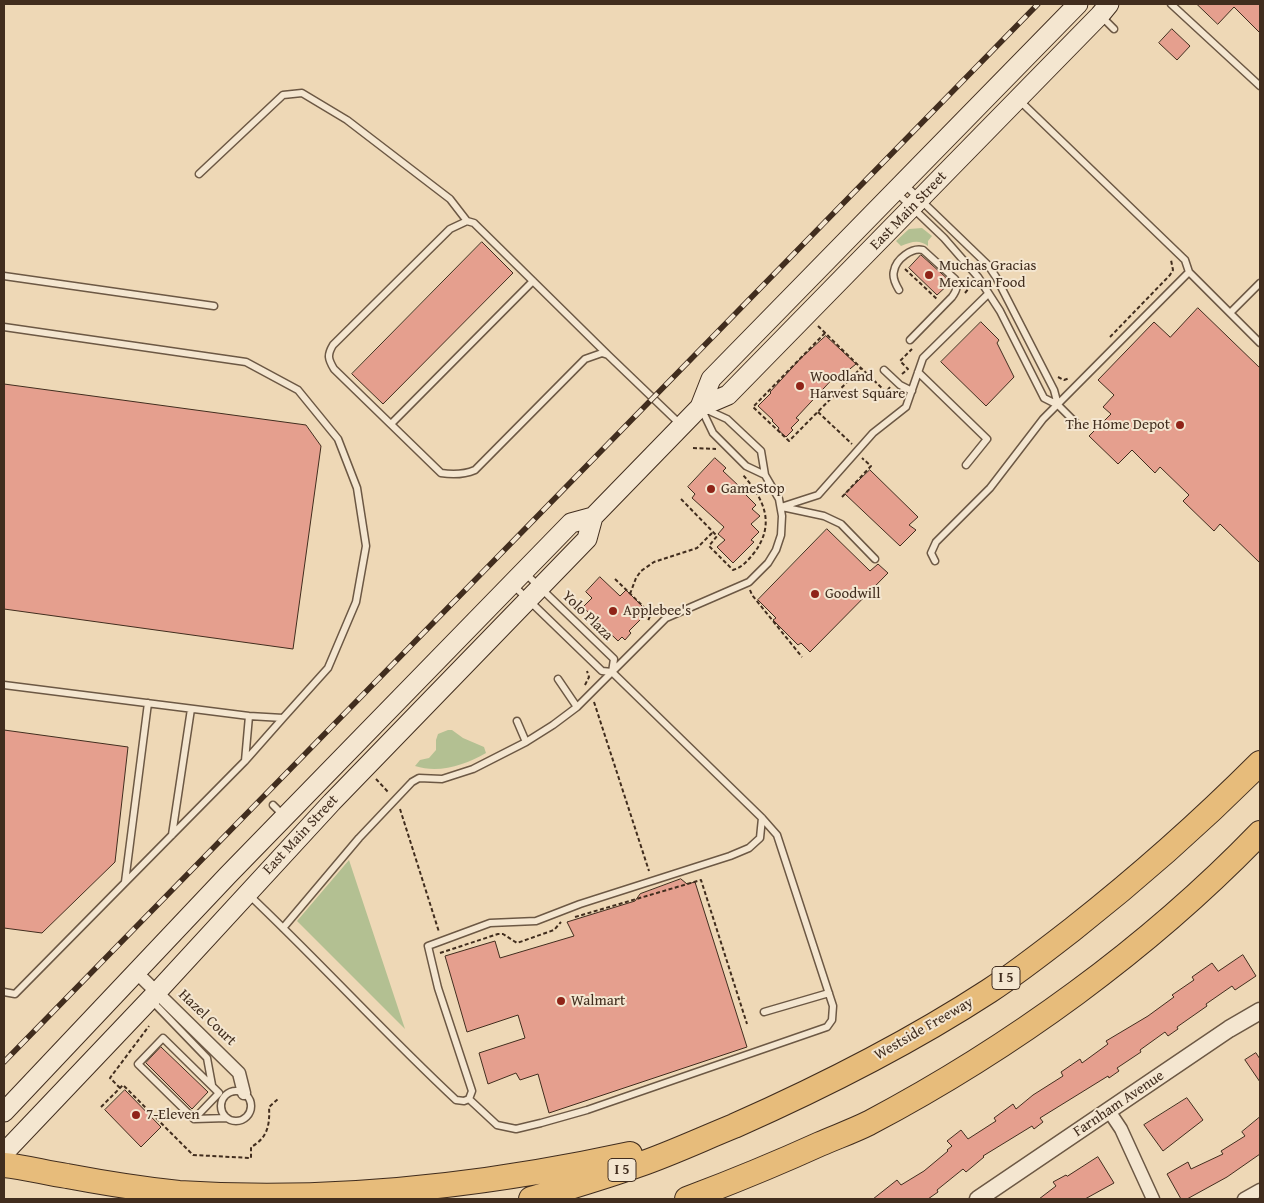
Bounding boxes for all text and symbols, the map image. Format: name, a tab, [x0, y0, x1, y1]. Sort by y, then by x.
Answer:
street label: East Main Street	[867, 168, 951, 254]
place label: Muchas Gracias Mexican Food	[939, 257, 1036, 292]
marker: Muchas Gracias Mexican Food	[923, 269, 935, 281]
place label: Woodland Harvest Square	[810, 368, 905, 403]
marker: Woodland Harvest Square	[794, 380, 806, 392]
place label: The Home Depot	[1065, 416, 1170, 434]
marker: The Home Depot	[1174, 419, 1186, 431]
place label: GameStop	[721, 480, 785, 498]
marker: GameStop	[705, 483, 717, 495]
place label: Goodwill	[825, 585, 880, 603]
street label: Yolo Plaza	[558, 587, 616, 645]
marker: Goodwill	[809, 588, 821, 600]
place label: Applebee's	[623, 602, 691, 620]
marker: Applebee's	[607, 605, 619, 617]
street label: East Main Street	[259, 791, 343, 879]
road number: I 5	[992, 966, 1020, 990]
street label: Hazel Court	[174, 986, 240, 1050]
place label: Walmart	[571, 992, 625, 1010]
street label: Westside Freeway	[871, 993, 977, 1065]
marker: Walmart	[555, 995, 567, 1007]
street label: Farnham Avenue	[1070, 1067, 1168, 1141]
place label: 7-Eleven	[146, 1106, 200, 1124]
marker: 7-Eleven	[130, 1109, 142, 1121]
road number: I 5	[608, 1158, 636, 1182]

